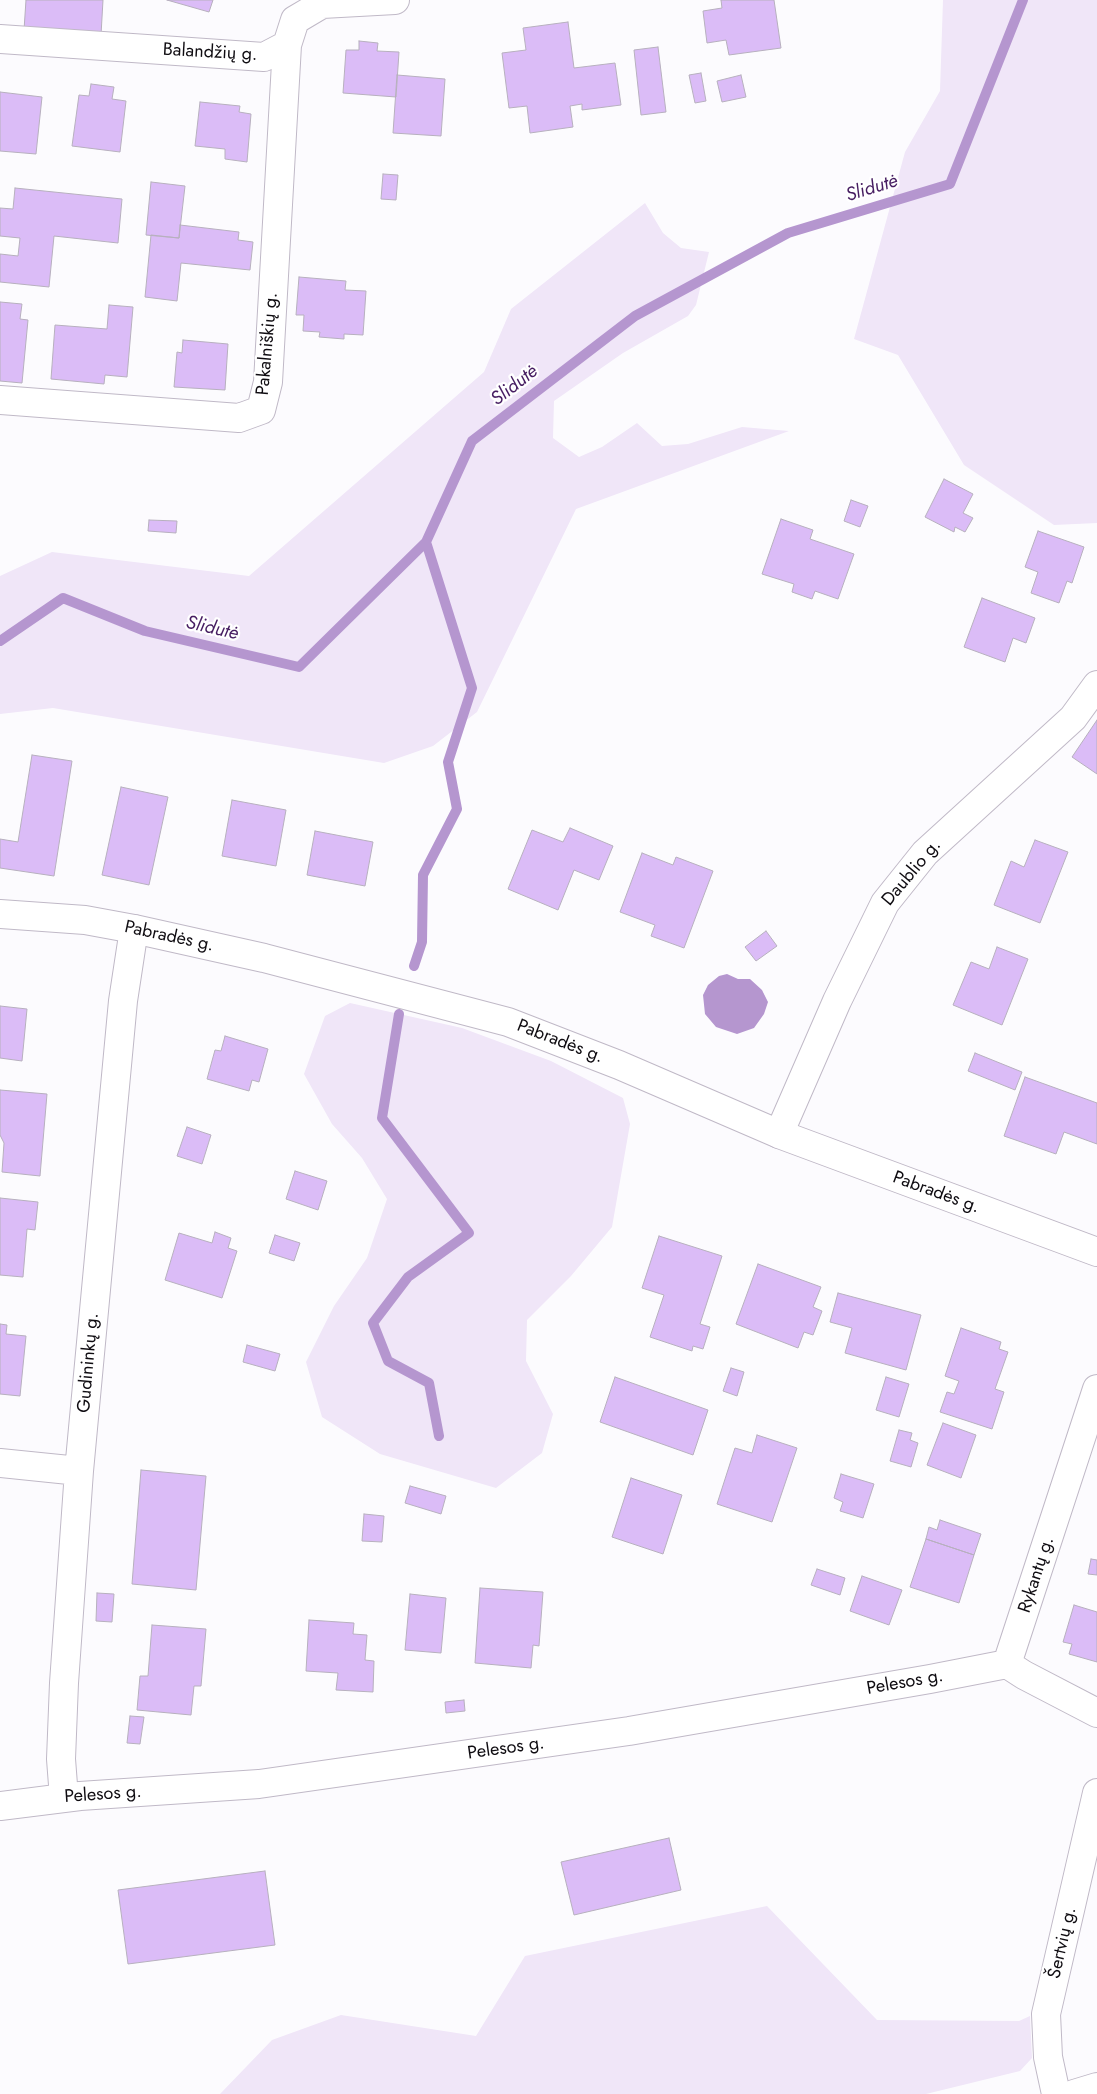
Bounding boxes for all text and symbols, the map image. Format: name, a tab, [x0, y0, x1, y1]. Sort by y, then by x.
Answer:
street label: Balandžių g.	[162, 40, 258, 66]
water label: Slidutė	[843, 170, 901, 208]
street label: Pakalniškių g.	[253, 292, 283, 396]
water label: Slidutė	[487, 361, 543, 411]
water label: Slidutė	[183, 612, 241, 646]
street label: Daublio g.	[878, 835, 946, 911]
street label: Pabradės g.	[122, 917, 216, 957]
street label: Pabradės g.	[514, 1016, 606, 1068]
street label: Pabradės g.	[890, 1167, 982, 1219]
street label: Gudininkų g.	[74, 1312, 104, 1414]
street label: Rykantų g.	[1015, 1534, 1059, 1616]
street label: Pelesos g.	[865, 1666, 945, 1700]
street label: Pelesos g.	[466, 1733, 546, 1765]
street label: Pelesos g.	[64, 1782, 142, 1808]
street label: Šertvių g.	[1044, 1905, 1082, 1981]

